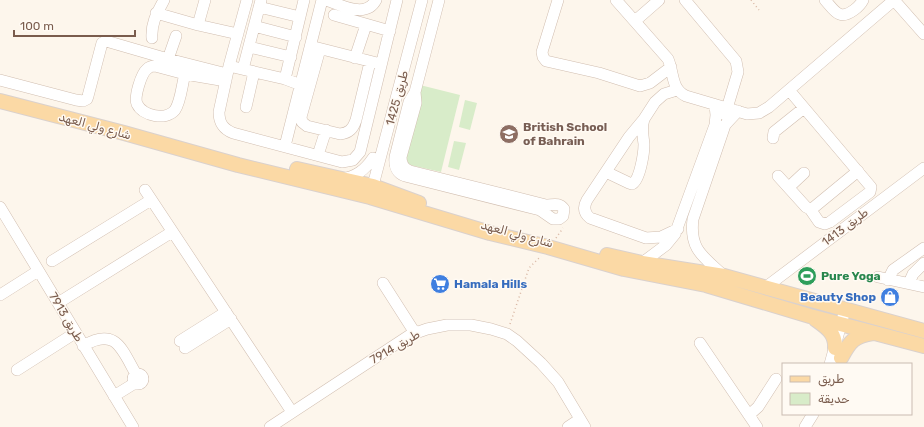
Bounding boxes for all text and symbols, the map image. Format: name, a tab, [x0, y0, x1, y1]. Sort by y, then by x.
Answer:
scale bar	[14, 12, 135, 38]
text: 100 m	[20, 19, 54, 33]
street label: طريق 1425	[383, 69, 412, 127]
street label: شارع ولي العهد	[57, 110, 133, 144]
place label: British School of Bahrain	[523, 120, 607, 148]
school or university icon: British School of Bahrain	[498, 123, 520, 145]
street label: طريق 1413	[819, 205, 871, 250]
street label: شارع ولي العهد	[479, 218, 555, 252]
sports icon: Pure Yoga	[796, 265, 818, 287]
place label: Pure Yoga	[821, 269, 881, 283]
supermarket icon: Hamala Hills	[429, 273, 451, 295]
place label: Hamala Hills	[454, 277, 527, 291]
shop icon: Beauty Shop	[879, 286, 901, 308]
street label: طريق 7913	[45, 290, 86, 345]
place label: Beauty Shop	[800, 290, 876, 304]
street label: طريق 7914	[368, 327, 423, 368]
legend	[782, 363, 912, 415]
text: طريق	[818, 372, 844, 387]
text: حديقة	[818, 392, 850, 406]

